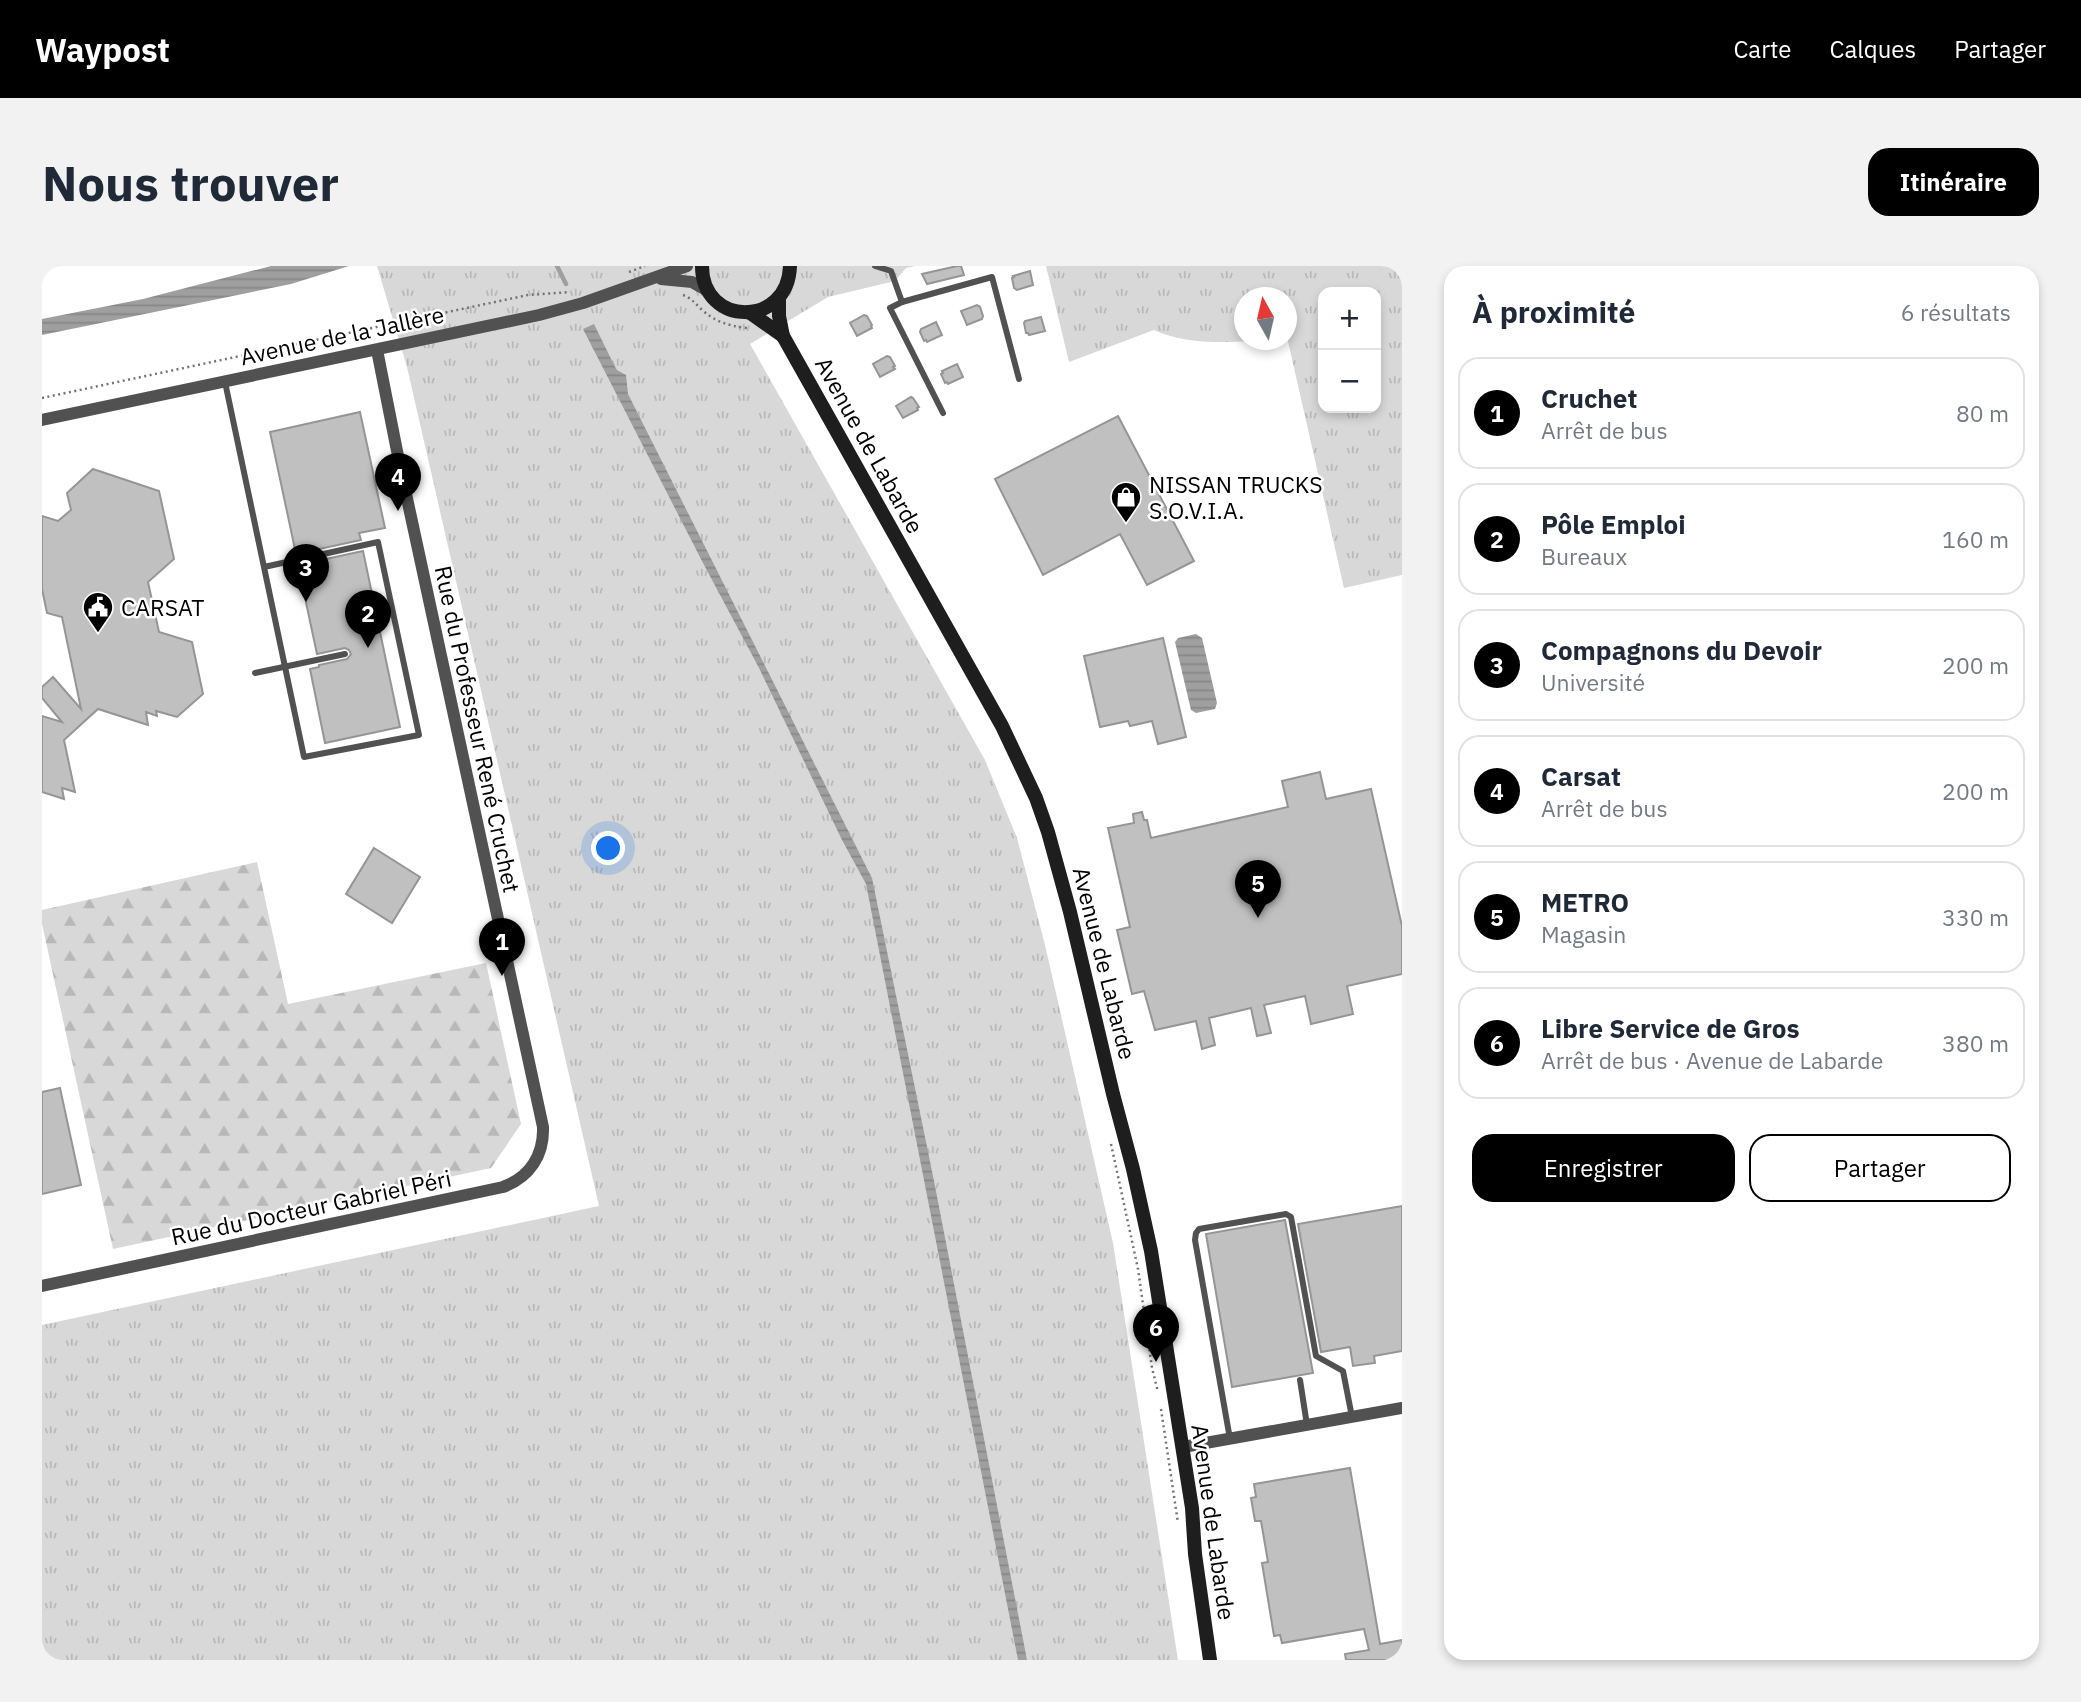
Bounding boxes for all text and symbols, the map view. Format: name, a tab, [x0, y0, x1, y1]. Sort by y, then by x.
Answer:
text: Waypost	[35, 28, 170, 71]
text: Carte	[1733, 33, 1792, 65]
text: Calques	[1830, 33, 1916, 65]
text: Partager	[1954, 33, 2046, 65]
button: Itinéraire	[1868, 148, 2039, 216]
text: Nous trouver	[42, 151, 339, 214]
north arrow	[1234, 287, 1297, 350]
map controls	[1318, 287, 1381, 413]
button: +	[1318, 287, 1381, 350]
text: À proximité	[1472, 292, 1635, 331]
text: 6 résultats	[1901, 297, 2011, 327]
street label: Avenue de la Jallère	[237, 299, 447, 371]
button: −	[1318, 350, 1381, 413]
street label: Avenue de Labarde	[809, 351, 931, 539]
text: Cruchet	[1541, 381, 1637, 415]
text: 1	[1490, 398, 1504, 428]
text: 80 m	[1956, 398, 2009, 428]
text: Arrêt de bus	[1541, 415, 1668, 445]
pin: 4	[375, 453, 421, 511]
place label: NISSAN TRUCKS S.O.V.I.A.	[1149, 469, 1323, 525]
shop icon: NISSAN TRUCKS S.O.V.I.A.	[1109, 480, 1143, 524]
text: Pôle Emploi	[1541, 507, 1686, 541]
text: 2	[1490, 524, 1504, 554]
text: 160 m	[1942, 524, 2009, 554]
text: Bureaux	[1541, 541, 1627, 571]
pin: 3	[283, 544, 329, 602]
street label: Rue du Professeur René Cruchet	[429, 563, 527, 895]
public building icon: CARSAT	[81, 590, 115, 634]
pin: 2	[345, 590, 391, 648]
place label: CARSAT	[121, 592, 205, 622]
text: Compagnons du Devoir	[1541, 633, 1822, 667]
text: 3	[1490, 650, 1504, 680]
text: 200 m	[1942, 650, 2009, 680]
text: Université	[1541, 667, 1645, 697]
text: Carsat	[1541, 759, 1621, 793]
text: 4	[1490, 776, 1504, 806]
text: 200 m	[1942, 776, 2009, 806]
text: Arrêt de bus	[1541, 793, 1668, 823]
your location	[591, 831, 625, 865]
pin: 5	[1235, 860, 1281, 918]
street label: Avenue de Labarde	[1067, 864, 1143, 1062]
text: METRO	[1541, 885, 1629, 919]
text: 5	[1490, 902, 1504, 932]
text: 330 m	[1942, 902, 2009, 932]
pin: 1	[479, 918, 525, 976]
text: Magasin	[1541, 919, 1626, 949]
text: Libre Service de Gros	[1541, 1011, 1800, 1045]
text: 6	[1490, 1028, 1504, 1058]
text: 380 m	[1942, 1028, 2009, 1058]
text: Arrêt de bus · Avenue de Labarde	[1541, 1045, 1883, 1075]
button: Enregistrer	[1472, 1134, 1735, 1202]
button: Partager	[1749, 1134, 2011, 1202]
street label: Rue du Docteur Gabriel Péri	[168, 1163, 454, 1251]
pin: 6	[1133, 1304, 1179, 1362]
street label: Avenue de Labarde	[1185, 1422, 1243, 1622]

